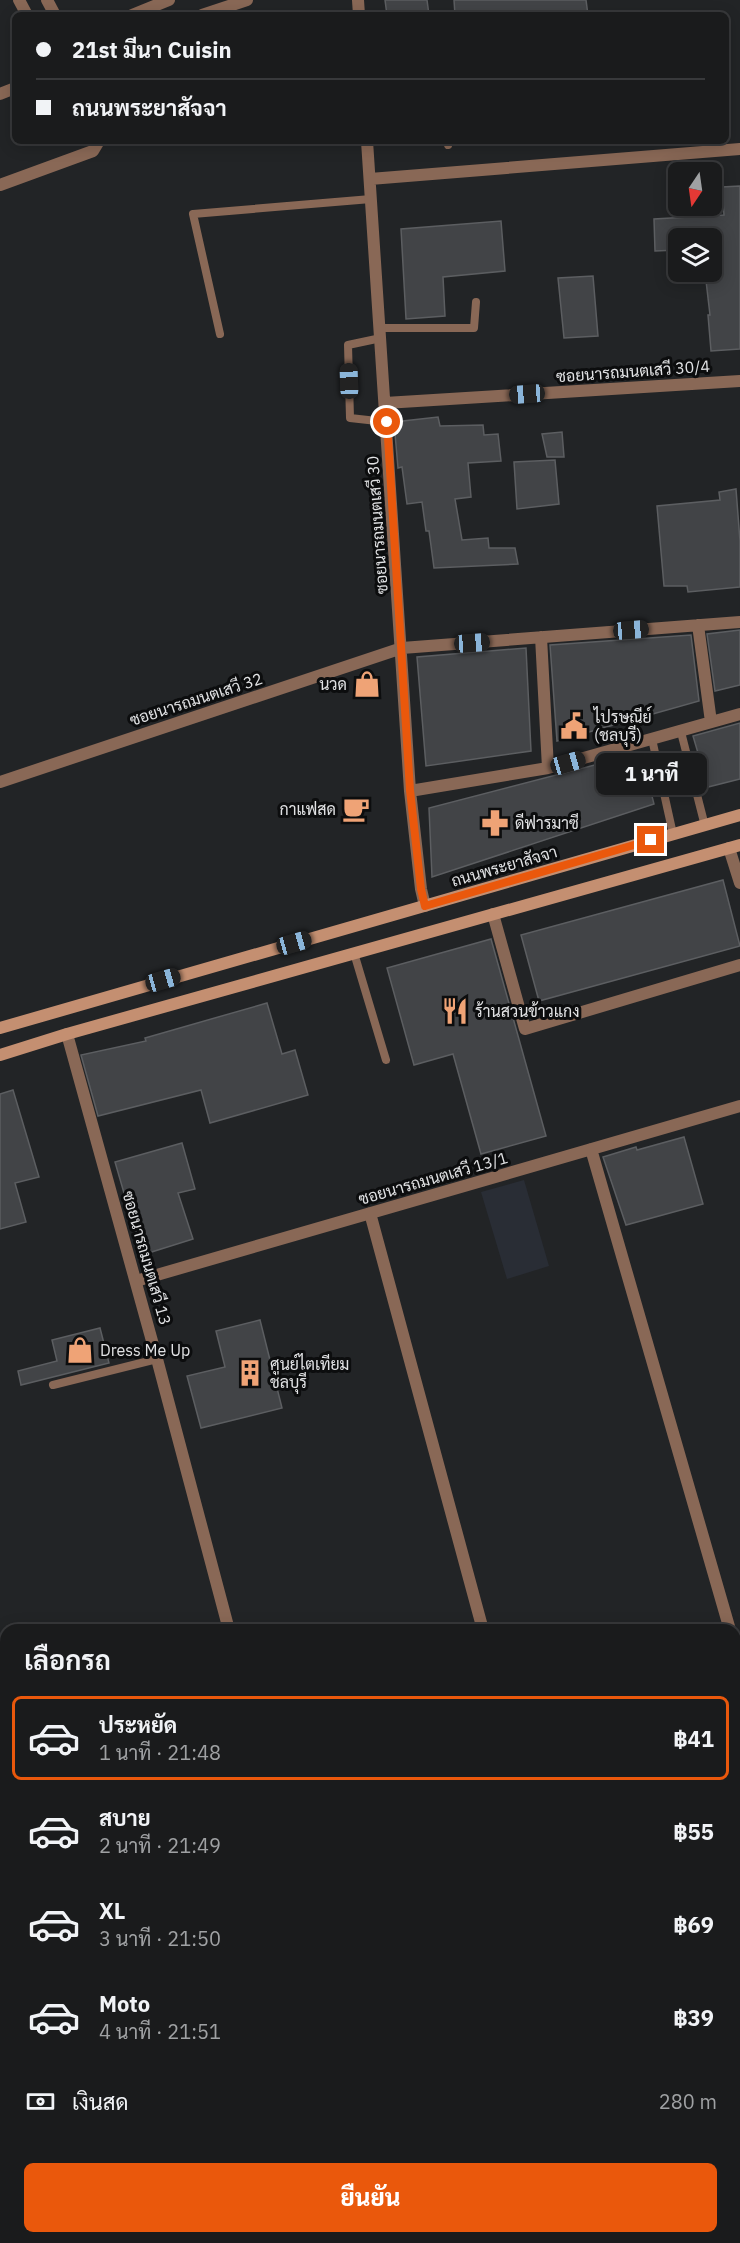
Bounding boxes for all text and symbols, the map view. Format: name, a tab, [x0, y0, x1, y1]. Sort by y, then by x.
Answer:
text: 21st มีนา Cuisin	[72, 35, 232, 64]
text: ถนนพระยาสัจจา	[72, 93, 227, 122]
north arrow	[668, 162, 722, 216]
map controls	[668, 162, 722, 282]
button: layers	[668, 228, 722, 282]
street label: ซอยนารถมนตเสวี 30/4	[555, 355, 711, 386]
car	[339, 363, 359, 399]
car	[508, 384, 546, 404]
route start	[373, 408, 400, 435]
street label: ซอยนารถมนตเสวี 30	[361, 455, 392, 595]
car	[612, 619, 650, 641]
car	[453, 633, 491, 653]
street label: ซอยนารถมนตเสวี 32	[127, 667, 265, 730]
shop icon: นวด	[352, 669, 382, 699]
place label: นวด	[319, 674, 347, 694]
place label: ไปรษณีย์ (ชลบุรี)	[592, 705, 652, 747]
public building icon: ไปรษณีย์ (ชลบุรี)	[559, 711, 589, 741]
car	[548, 749, 588, 777]
callout: 1 นาที	[596, 753, 706, 795]
text: 1 นาที	[625, 760, 678, 787]
cafe icon: กาแฟสด	[341, 794, 371, 824]
place label: กาแฟสด	[279, 799, 336, 819]
pharmacy icon: ดีฟารมาซี	[480, 808, 510, 838]
place label: ดีฟารมาซี	[515, 812, 579, 833]
route end	[637, 826, 664, 853]
street label: ถนนพระยาสัจจา	[449, 841, 559, 891]
car	[274, 929, 314, 957]
car	[143, 966, 183, 994]
restaurant icon: ร้านสวนข้าวแกง	[440, 996, 470, 1026]
place label: ร้านสวนข้าวแกง	[475, 1001, 580, 1021]
street label: ซอยนารถมนตเสวี 13/1	[356, 1146, 510, 1209]
street label: ซอยนารถมนตเสวี 13	[118, 1188, 177, 1327]
shop icon: Dress Me Up	[65, 1335, 95, 1365]
place label: Dress Me Up	[100, 1340, 190, 1360]
place label: ศูนย์ไตเทียม ชลบุรี	[270, 1352, 349, 1394]
building icon: ศูนย์ไตเทียม ชลบุรี	[235, 1358, 265, 1388]
text: เลือกรถ	[24, 1642, 111, 1677]
text: ประหยัด	[99, 1710, 177, 1739]
icon: car	[27, 1711, 81, 1765]
text: ฿41	[673, 1724, 714, 1753]
text: 1 นาที · 21:48	[99, 1739, 221, 1766]
text: สบาย	[99, 1803, 151, 1832]
icon: car	[27, 1804, 81, 1858]
text: ฿55	[673, 1817, 714, 1846]
text: 2 นาที · 21:49	[99, 1832, 221, 1859]
text: XL	[99, 1896, 125, 1925]
icon: car	[27, 1897, 81, 1951]
text: ฿69	[673, 1910, 714, 1939]
text: 3 นาที · 21:50	[99, 1925, 221, 1952]
text: Moto	[99, 1989, 150, 2018]
icon: car	[27, 1990, 81, 2044]
text: ฿39	[673, 2003, 714, 2032]
text: 4 นาที · 21:51	[99, 2018, 221, 2045]
icon: cash	[24, 2085, 57, 2118]
text: เงินสด	[72, 2087, 129, 2116]
text: 280 m	[659, 2088, 717, 2115]
button: ยืนยัน	[24, 2163, 717, 2232]

